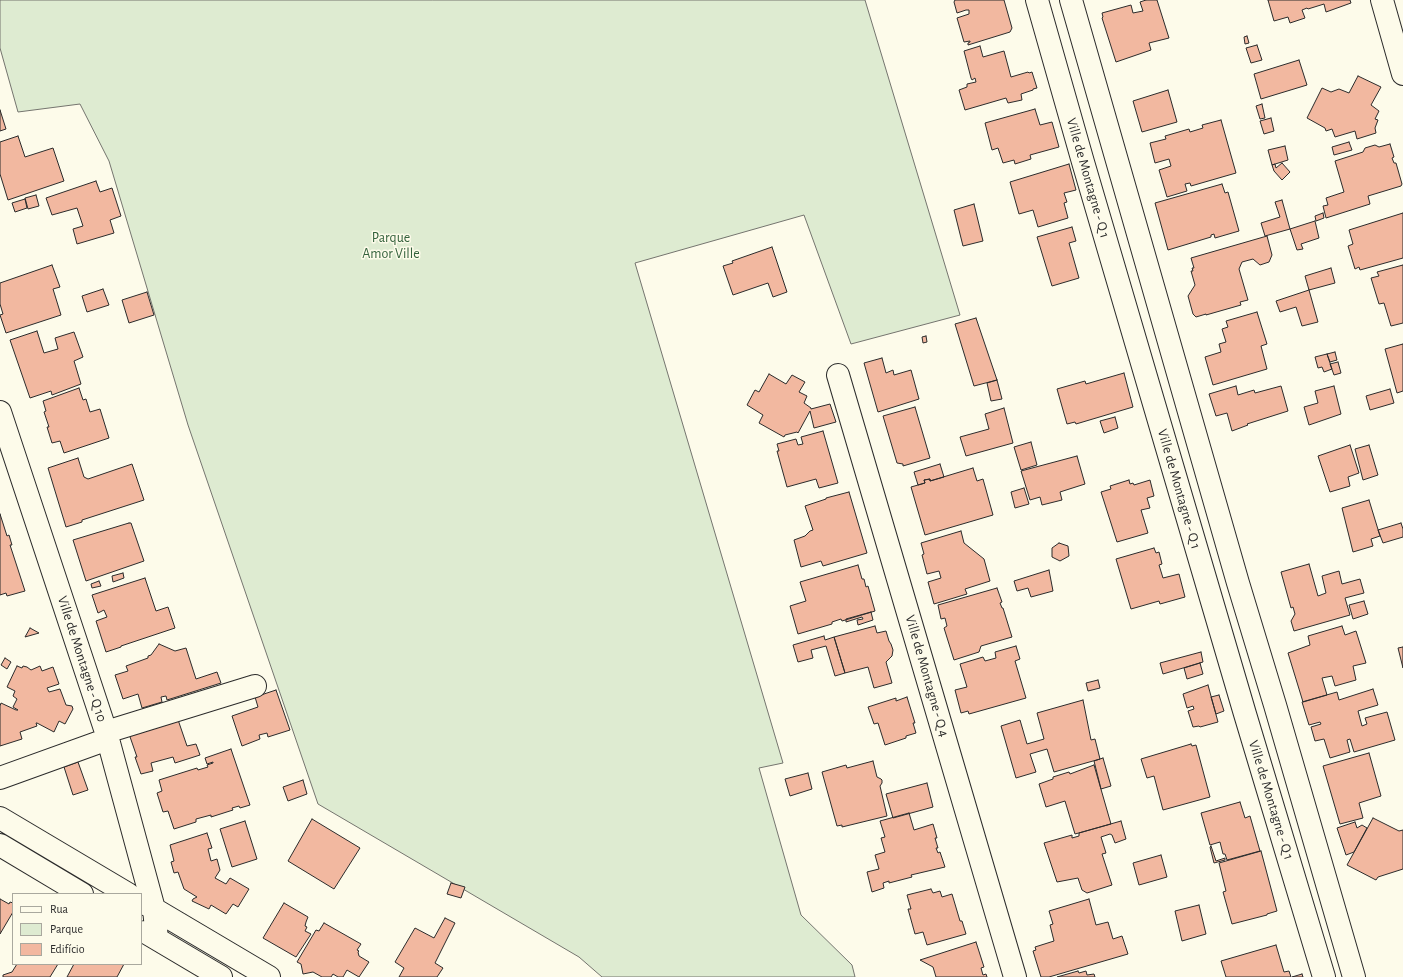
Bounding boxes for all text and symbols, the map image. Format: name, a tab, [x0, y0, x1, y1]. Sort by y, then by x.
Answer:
street label: Ville de Montagne - Q 1	[1063, 116, 1113, 240]
park label: Parque Amor Ville	[362, 230, 420, 262]
street label: Ville de Montagne - Q 1	[1154, 427, 1204, 551]
street label: Ville de Montagne - Q 10	[54, 594, 110, 724]
street label: Ville de Montagne - Q 4	[902, 613, 952, 739]
street label: Ville de Montagne - Q 1	[1245, 738, 1297, 862]
legend	[12, 893, 142, 965]
text: Rua	[50, 903, 68, 915]
text: Parque	[50, 923, 83, 935]
text: Edifício	[50, 943, 85, 955]

